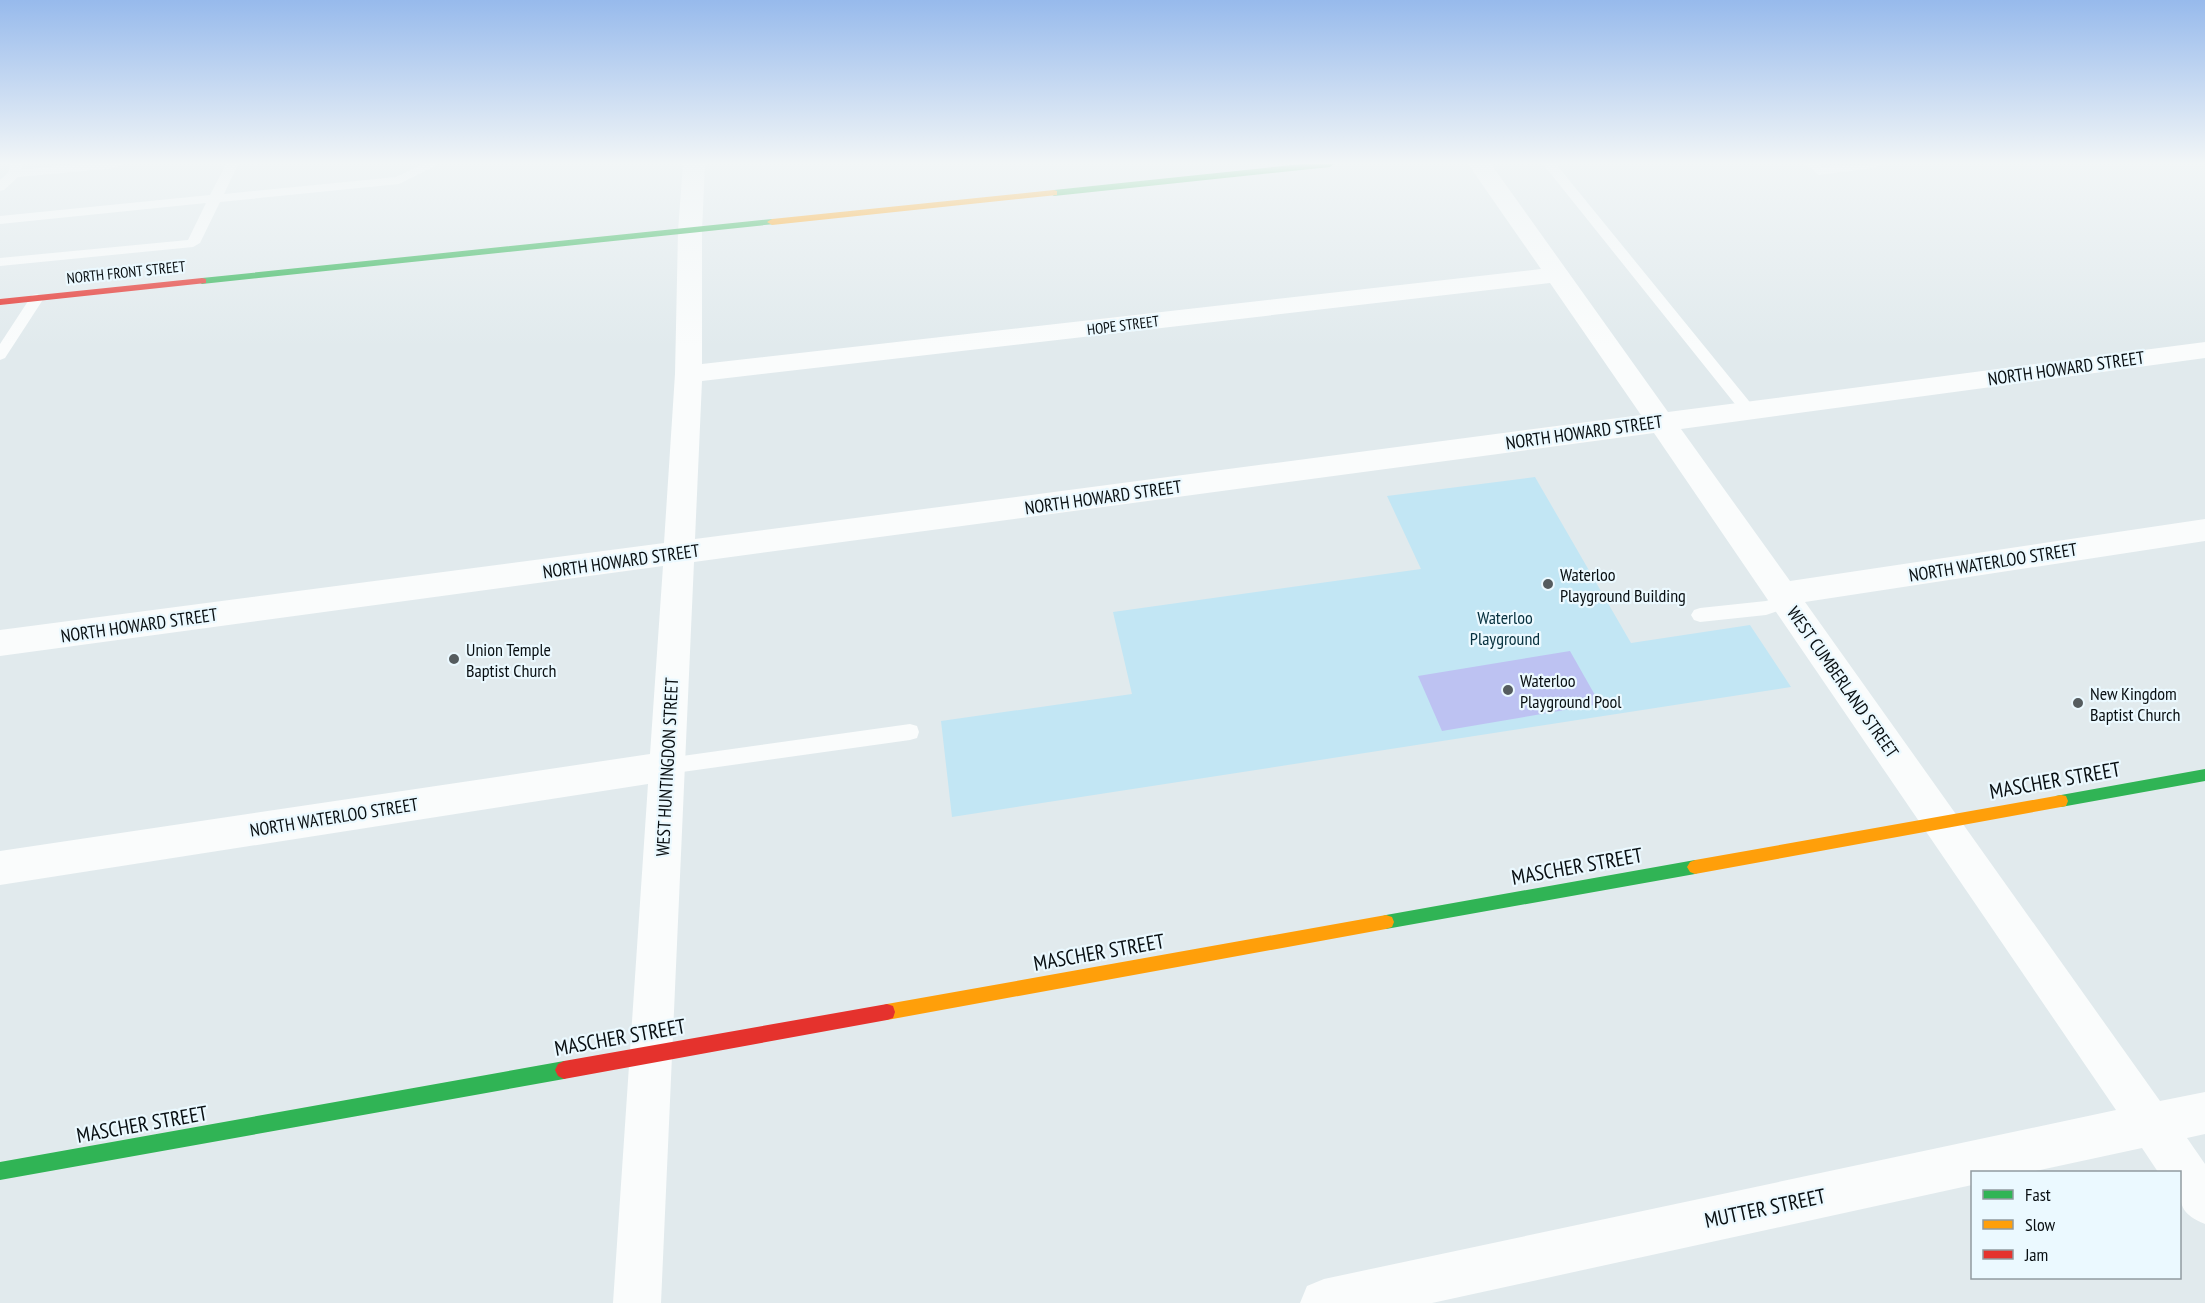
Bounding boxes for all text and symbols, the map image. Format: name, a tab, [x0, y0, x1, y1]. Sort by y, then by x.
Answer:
street label: NORTH FRONT STREET	[66, 256, 187, 288]
street label: HOPE STREET	[1086, 311, 1160, 339]
street label: NORTH HOWARD STREET	[1986, 346, 2146, 390]
street label: NORTH HOWARD STREET	[1504, 410, 1664, 454]
street label: NORTH HOWARD STREET	[1023, 475, 1183, 519]
street label: NORTH WATERLOO STREET	[1907, 537, 2079, 587]
street label: NORTH HOWARD STREET	[541, 539, 701, 583]
place label: Waterloo Playground Building	[1560, 563, 1686, 607]
marker: Waterloo Playground Building	[1541, 577, 1555, 591]
street label: WEST CUMBERLAND STREET	[1782, 602, 1904, 762]
street label: NORTH HOWARD STREET	[59, 603, 219, 647]
park label: Waterloo Playground	[1470, 606, 1540, 650]
place label: Union Temple Baptist Church	[466, 638, 556, 682]
marker: Union Temple Baptist Church	[447, 652, 461, 666]
place label: Waterloo Playground Pool	[1520, 669, 1622, 713]
street label: WEST HUNTINGDON STREET	[651, 677, 683, 857]
place label: New Kingdom Baptist Church	[2090, 682, 2180, 726]
marker: Waterloo Playground Pool	[1501, 683, 1515, 697]
marker: New Kingdom Baptist Church	[2071, 696, 2085, 710]
street label: MASCHER STREET	[1987, 755, 2123, 805]
street label: NORTH WATERLOO STREET	[248, 792, 420, 842]
street label: MASCHER STREET	[1509, 841, 1645, 891]
street label: MASCHER STREET	[1031, 927, 1167, 977]
street label: MASCHER STREET	[552, 1012, 688, 1062]
street label: MASCHER STREET	[74, 1099, 210, 1149]
legend	[1971, 1171, 2181, 1279]
street label: MUTTER STREET	[1702, 1182, 1829, 1234]
text: Fast	[2025, 1183, 2051, 1206]
text: Slow	[2025, 1213, 2056, 1236]
text: Jam	[2024, 1243, 2048, 1266]

